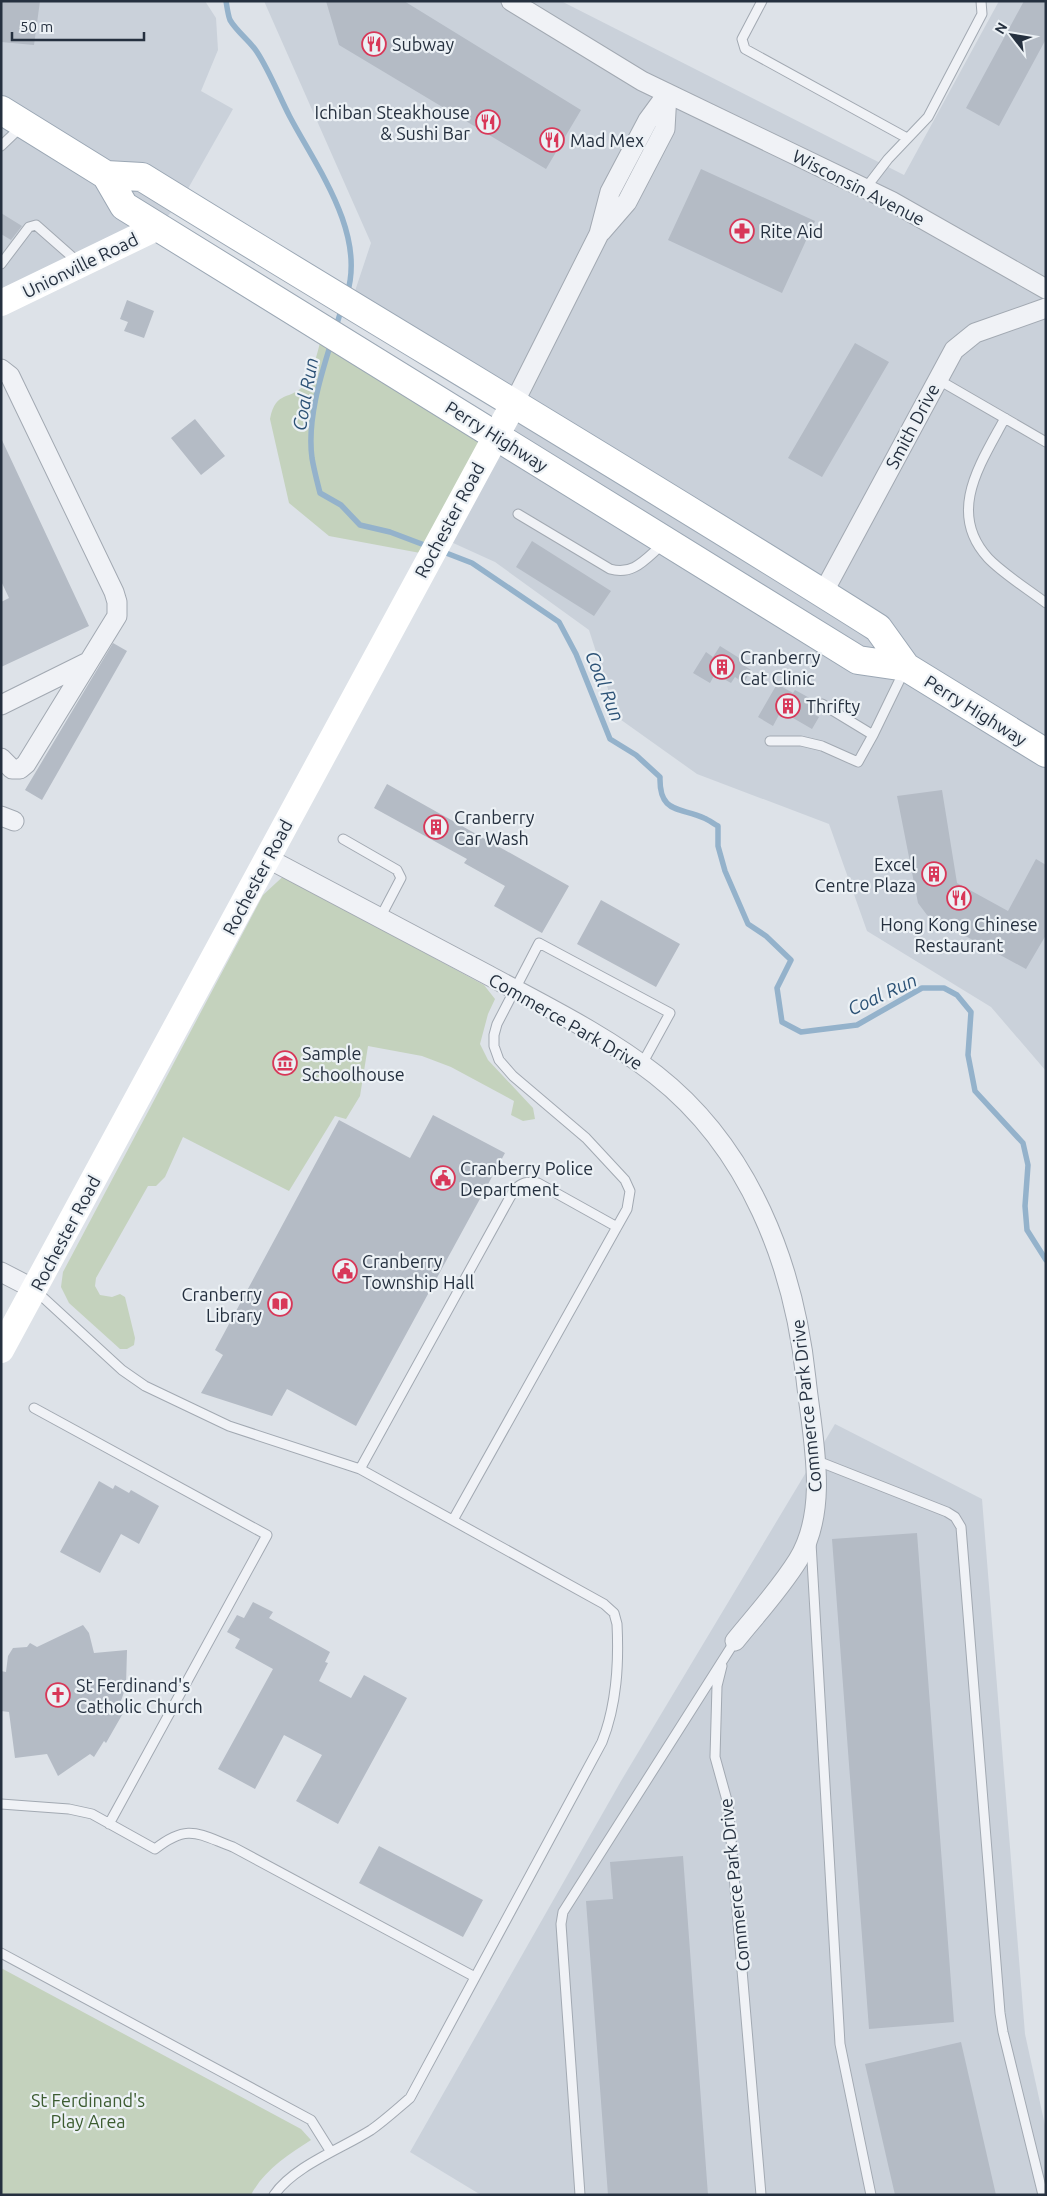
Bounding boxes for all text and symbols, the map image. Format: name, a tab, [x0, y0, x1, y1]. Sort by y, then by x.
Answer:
scale bar	[12, 10, 145, 42]
north arrow	[987, 10, 1037, 60]
text: 50 m	[20, 18, 53, 35]
text: N	[991, 20, 1010, 37]
restaurant icon: Subway	[361, 31, 387, 57]
place label: Subway	[392, 34, 454, 54]
place label: Ichiban Steakhouse & Sushi Bar	[315, 102, 470, 143]
restaurant icon: Ichiban Steakhouse & Sushi Bar	[475, 109, 501, 135]
restaurant icon: Mad Mex	[539, 127, 565, 153]
place label: Mad Mex	[570, 130, 644, 150]
street label: Wisconsin Avenue	[790, 145, 928, 229]
pharmacy icon: Rite Aid	[729, 218, 755, 244]
place label: Rite Aid	[760, 221, 823, 241]
street label: Unionville Road	[19, 228, 141, 302]
water label: Coal Run	[288, 356, 322, 432]
street label: Smith Drive	[881, 380, 943, 472]
street label: Perry Highway	[442, 397, 552, 476]
street label: Rochester Road	[410, 459, 488, 581]
place label: Cranberry Cat Clinic	[740, 647, 821, 688]
water label: Coal Run	[581, 648, 629, 724]
building icon: Cranberry Cat Clinic	[709, 654, 735, 680]
street label: Perry Highway	[921, 671, 1031, 750]
building icon: Thrifty	[775, 693, 801, 719]
place label: Thrifty	[806, 696, 860, 716]
place label: Cranberry Car Wash	[454, 807, 535, 848]
building icon: Cranberry Car Wash	[423, 814, 449, 840]
street label: Rochester Road	[218, 816, 296, 938]
place label: Excel Centre Plaza	[815, 854, 916, 895]
building icon: Excel Centre Plaza	[921, 861, 947, 887]
restaurant icon: Hong Kong Chinese Restaurant	[946, 885, 972, 911]
place label: Hong Kong Chinese Restaurant	[880, 914, 1038, 955]
water label: Coal Run	[844, 968, 920, 1020]
street label: Commerce Park Drive	[486, 969, 646, 1073]
place label: Sample Schoolhouse	[302, 1043, 405, 1084]
museum icon: Sample Schoolhouse	[272, 1050, 298, 1076]
place label: Cranberry Police Department	[460, 1158, 593, 1199]
public building icon: Cranberry Police Department	[430, 1165, 456, 1191]
street label: Rochester Road	[26, 1172, 104, 1294]
place label: Cranberry Township Hall	[362, 1251, 475, 1292]
public building icon: Cranberry Township Hall	[332, 1258, 358, 1284]
place label: Cranberry Library	[181, 1284, 262, 1325]
library icon: Cranberry Library	[267, 1291, 293, 1317]
street label: Commerce Park Drive	[787, 1318, 825, 1494]
place label: St Ferdinand's Catholic Church	[76, 1675, 203, 1716]
church icon: St Ferdinand's Catholic Church	[45, 1682, 71, 1708]
street label: Commerce Park Drive	[715, 1797, 753, 1973]
park label: St Ferdinand's Play Area	[31, 2090, 145, 2131]

